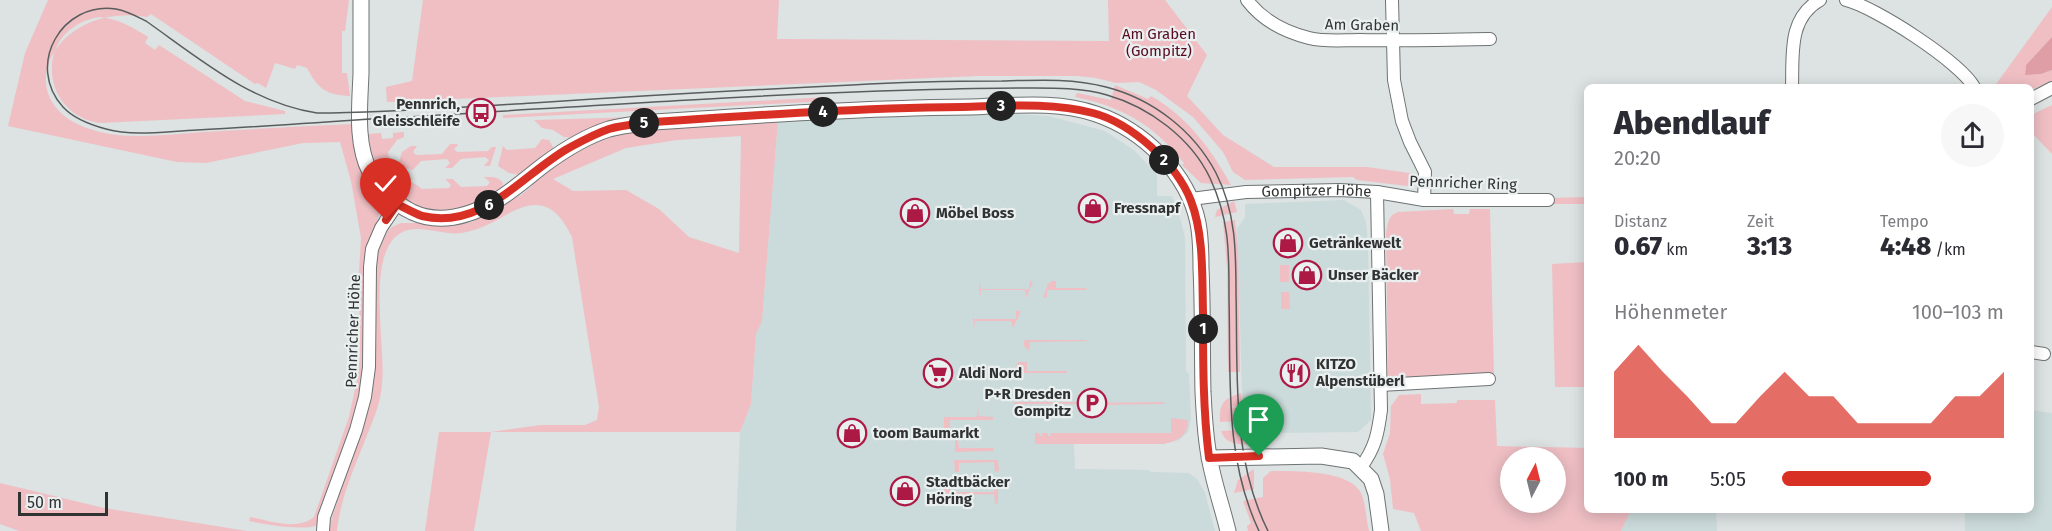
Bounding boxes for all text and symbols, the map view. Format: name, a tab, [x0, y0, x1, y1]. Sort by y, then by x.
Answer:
street label: Am Graben	[1325, 15, 1399, 35]
park label: Am Graben (Gompitz)	[1122, 25, 1196, 60]
pin: 3	[986, 91, 1016, 121]
place label: Pennrich, Gleisschleife	[373, 95, 460, 130]
text: 3	[997, 96, 1005, 115]
bus stop icon: Pennrich, Gleisschleife	[465, 97, 497, 129]
pin: 4	[808, 97, 838, 127]
text: 4	[818, 102, 828, 121]
text: Abendlauf	[1614, 103, 1769, 143]
button: share	[1941, 104, 2004, 167]
pin: 5	[629, 108, 659, 138]
text: 5	[640, 113, 648, 132]
pin: 2	[1149, 145, 1179, 175]
text: 20:20	[1614, 146, 1661, 170]
text: 2	[1160, 150, 1168, 169]
pin	[360, 158, 411, 220]
icon: check	[369, 167, 402, 200]
street label: Pennricher Ring	[1409, 172, 1517, 194]
street label: Gompitzer Höhe	[1261, 181, 1372, 201]
pin: 6	[474, 190, 504, 220]
shop icon: Fressnapf	[1077, 192, 1109, 224]
text: 6	[484, 195, 494, 214]
shop icon: Möbel Boss	[899, 197, 931, 229]
place label: Fressnapf	[1114, 199, 1182, 217]
place label: Möbel Boss	[936, 204, 1014, 222]
text: Distanz	[1614, 212, 1667, 231]
text: Zeit	[1747, 212, 1774, 231]
text: Tempo	[1880, 212, 1929, 231]
shop icon: Getränkewelt	[1272, 227, 1304, 259]
text: 0.67	[1614, 231, 1662, 262]
text: 3:13	[1747, 231, 1792, 262]
text: 4:48	[1880, 231, 1931, 262]
place label: Getränkewelt	[1309, 234, 1401, 252]
text: km	[1662, 240, 1688, 259]
text: /km	[1931, 240, 1966, 259]
shop icon: Unser Bäcker	[1291, 259, 1323, 291]
place label: Unser Bäcker	[1328, 266, 1420, 284]
street label: Pennricher Höhe	[342, 274, 364, 388]
text: Höhenmeter	[1614, 300, 1727, 324]
text: 100–103 m	[1912, 300, 2004, 324]
pin: 1	[1188, 314, 1218, 344]
text: 1	[1199, 319, 1207, 338]
place label: KITZO Alpenstüberl	[1315, 355, 1405, 390]
supermarket icon: Aldi Nord	[922, 357, 954, 389]
restaurant icon: KITZO Alpenstüberl	[1279, 357, 1311, 389]
place label: Aldi Nord	[958, 364, 1022, 382]
place label: P+R Dresden Gompitz	[985, 385, 1071, 420]
parking icon: P+R Dresden Gompitz	[1076, 387, 1108, 419]
pin	[1233, 394, 1284, 456]
icon: arrive	[1242, 403, 1275, 436]
shop icon: toom Baumarkt	[836, 417, 868, 449]
place label: toom Baumarkt	[873, 424, 980, 442]
north arrow	[1500, 447, 1566, 513]
map controls	[1500, 447, 1566, 513]
text: 100 m	[1614, 467, 1668, 491]
text: 5:05	[1710, 467, 1746, 491]
place label: Stadtbäcker Höring	[926, 473, 1011, 508]
shop icon: Stadtbäcker Höring	[889, 475, 921, 507]
scale bar	[18, 489, 108, 516]
text: 50 m	[27, 493, 62, 512]

